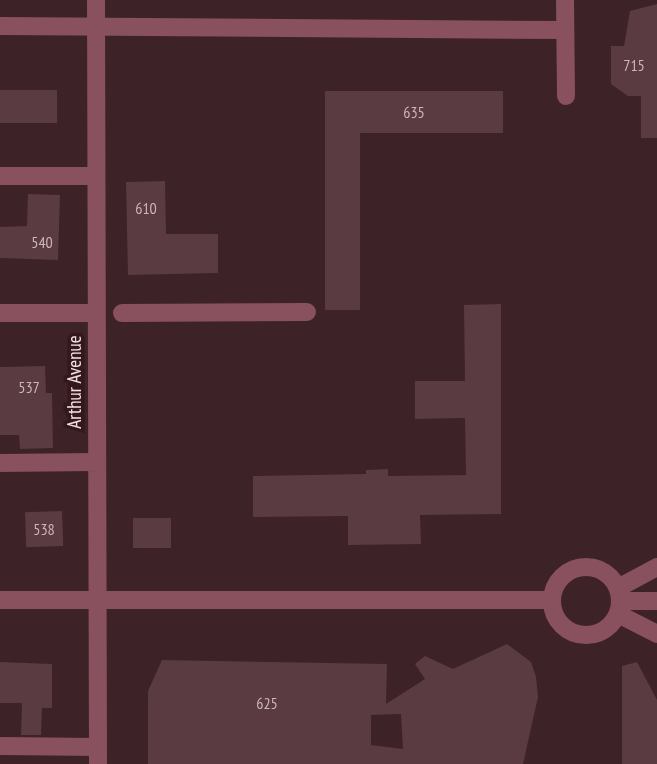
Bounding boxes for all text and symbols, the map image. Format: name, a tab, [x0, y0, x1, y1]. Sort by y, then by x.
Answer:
house number: 715	[623, 55, 645, 75]
house number: 635	[403, 102, 425, 122]
house number: 610	[135, 198, 157, 218]
house number: 540	[31, 232, 53, 252]
street label: Arthur Avenue	[64, 335, 86, 429]
house number: 537	[18, 377, 40, 397]
house number: 538	[33, 519, 55, 539]
house number: 625	[256, 693, 278, 713]

